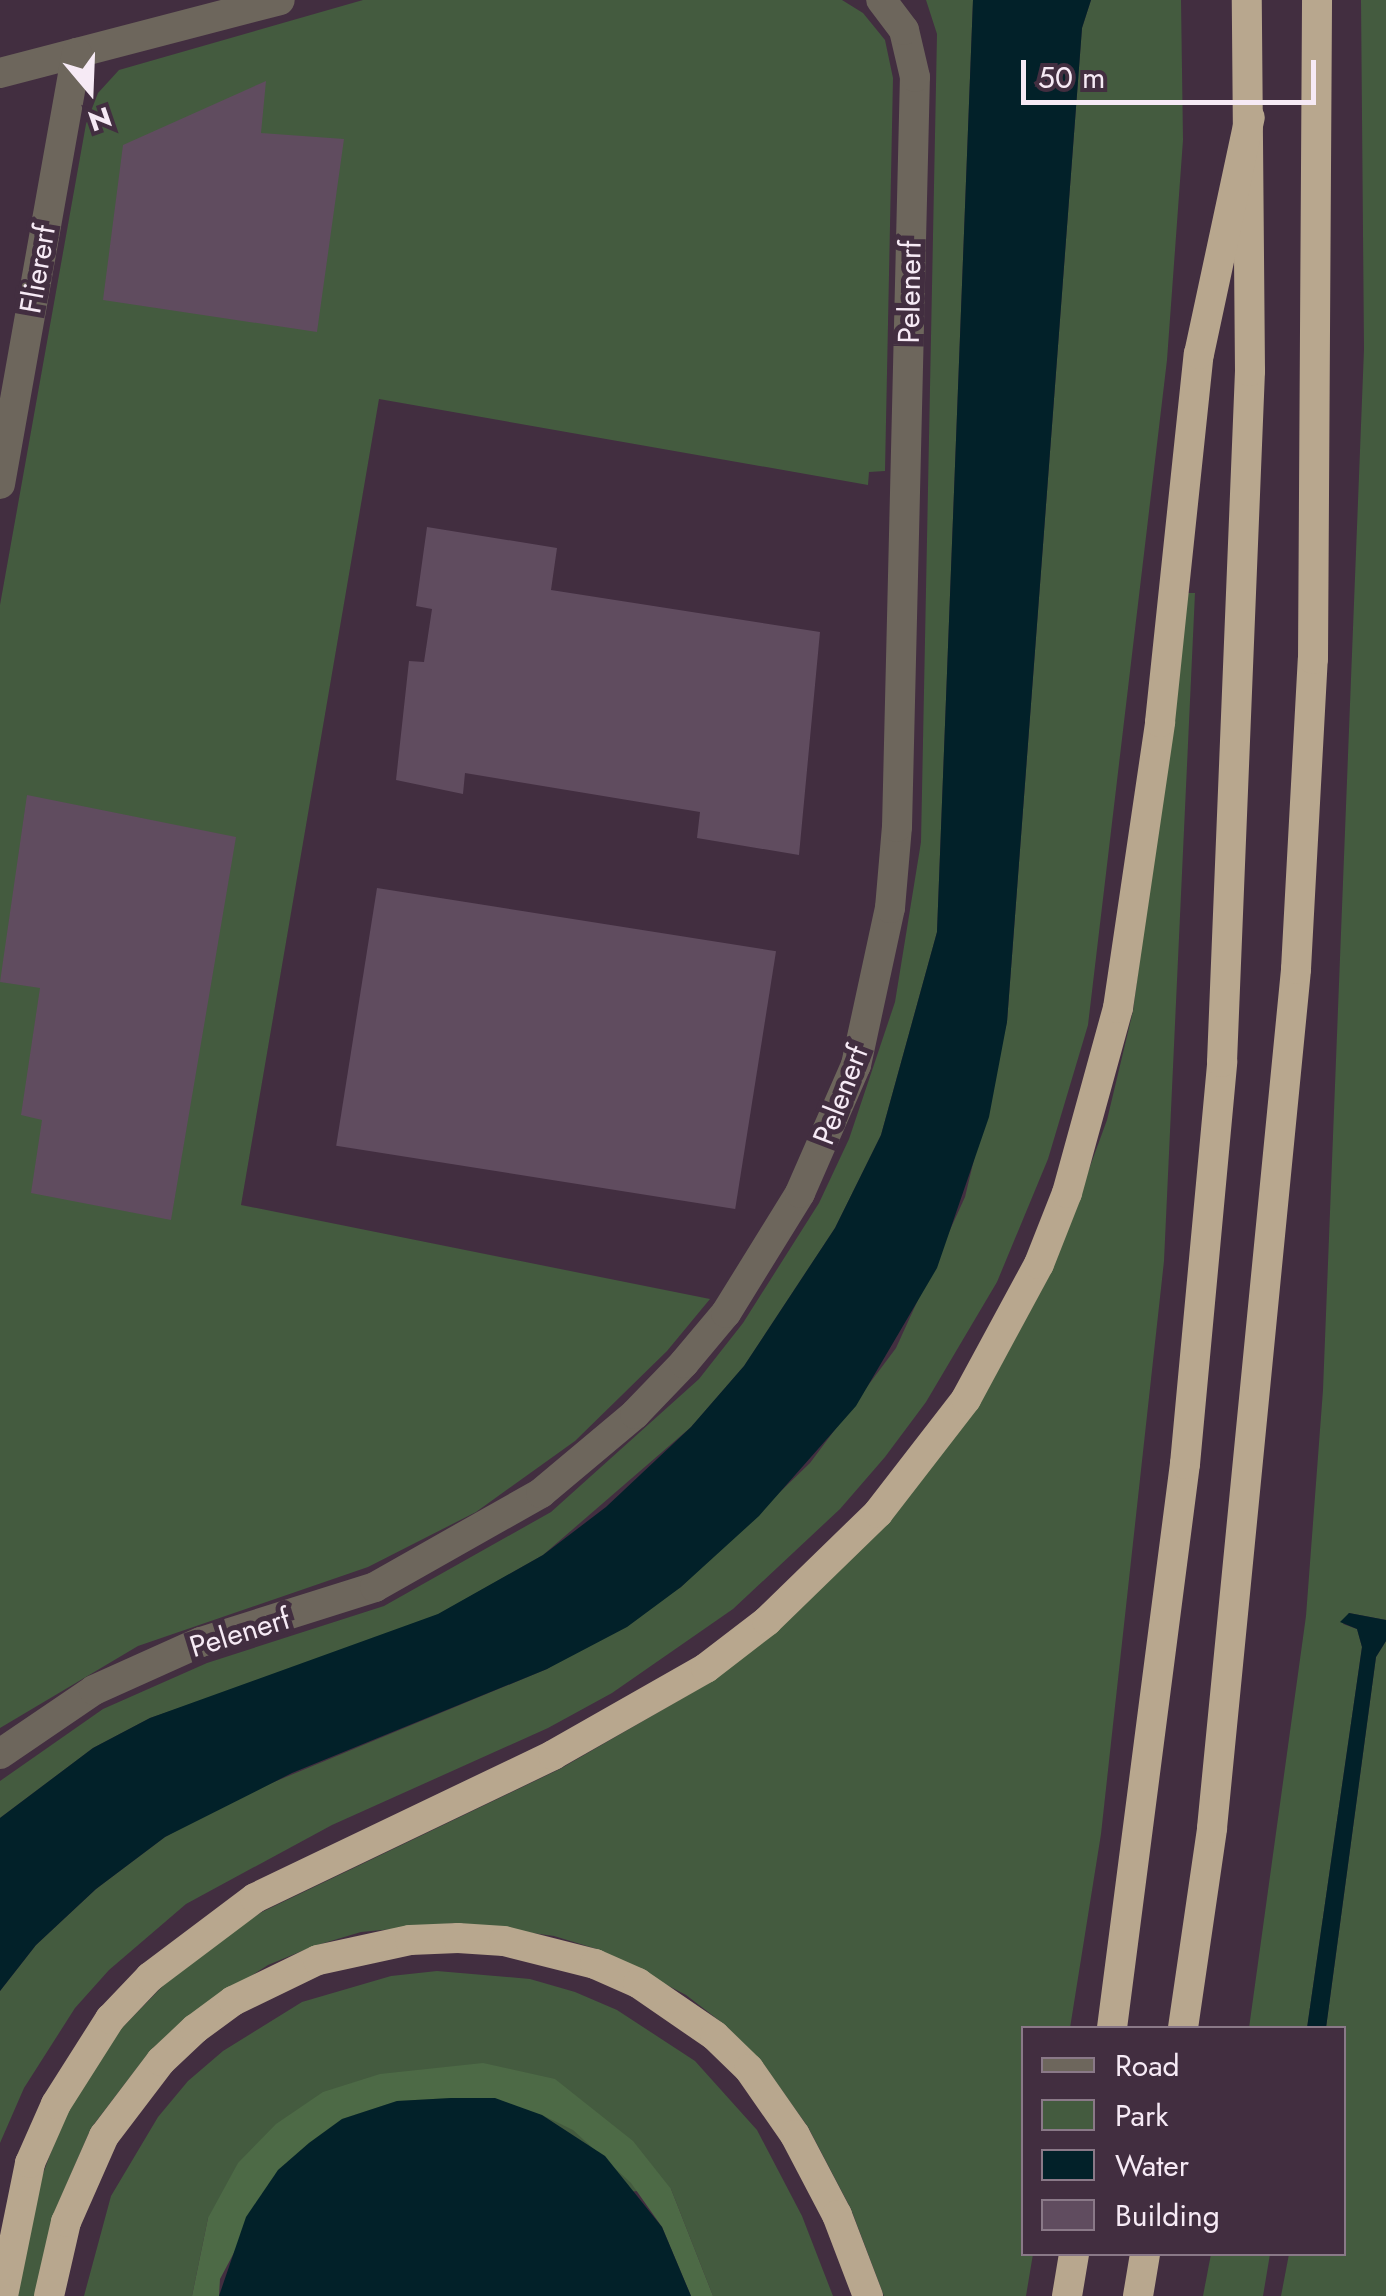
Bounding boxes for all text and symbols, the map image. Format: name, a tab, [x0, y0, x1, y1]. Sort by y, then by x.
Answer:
north arrow	[40, 40, 140, 140]
scale bar	[1026, 40, 1321, 102]
text: 50 m	[1038, 56, 1105, 99]
text: N	[83, 96, 117, 142]
street label: Fliererf	[13, 222, 63, 316]
street label: Pelenerf	[891, 240, 929, 344]
street label: Pelenerf	[806, 1040, 876, 1150]
street label: Pelenerf	[185, 1601, 295, 1665]
legend	[1021, 2026, 1346, 2256]
text: Road	[1115, 2044, 1180, 2087]
text: Park	[1115, 2094, 1168, 2137]
text: Water	[1115, 2144, 1189, 2187]
text: Building	[1115, 2194, 1220, 2237]

